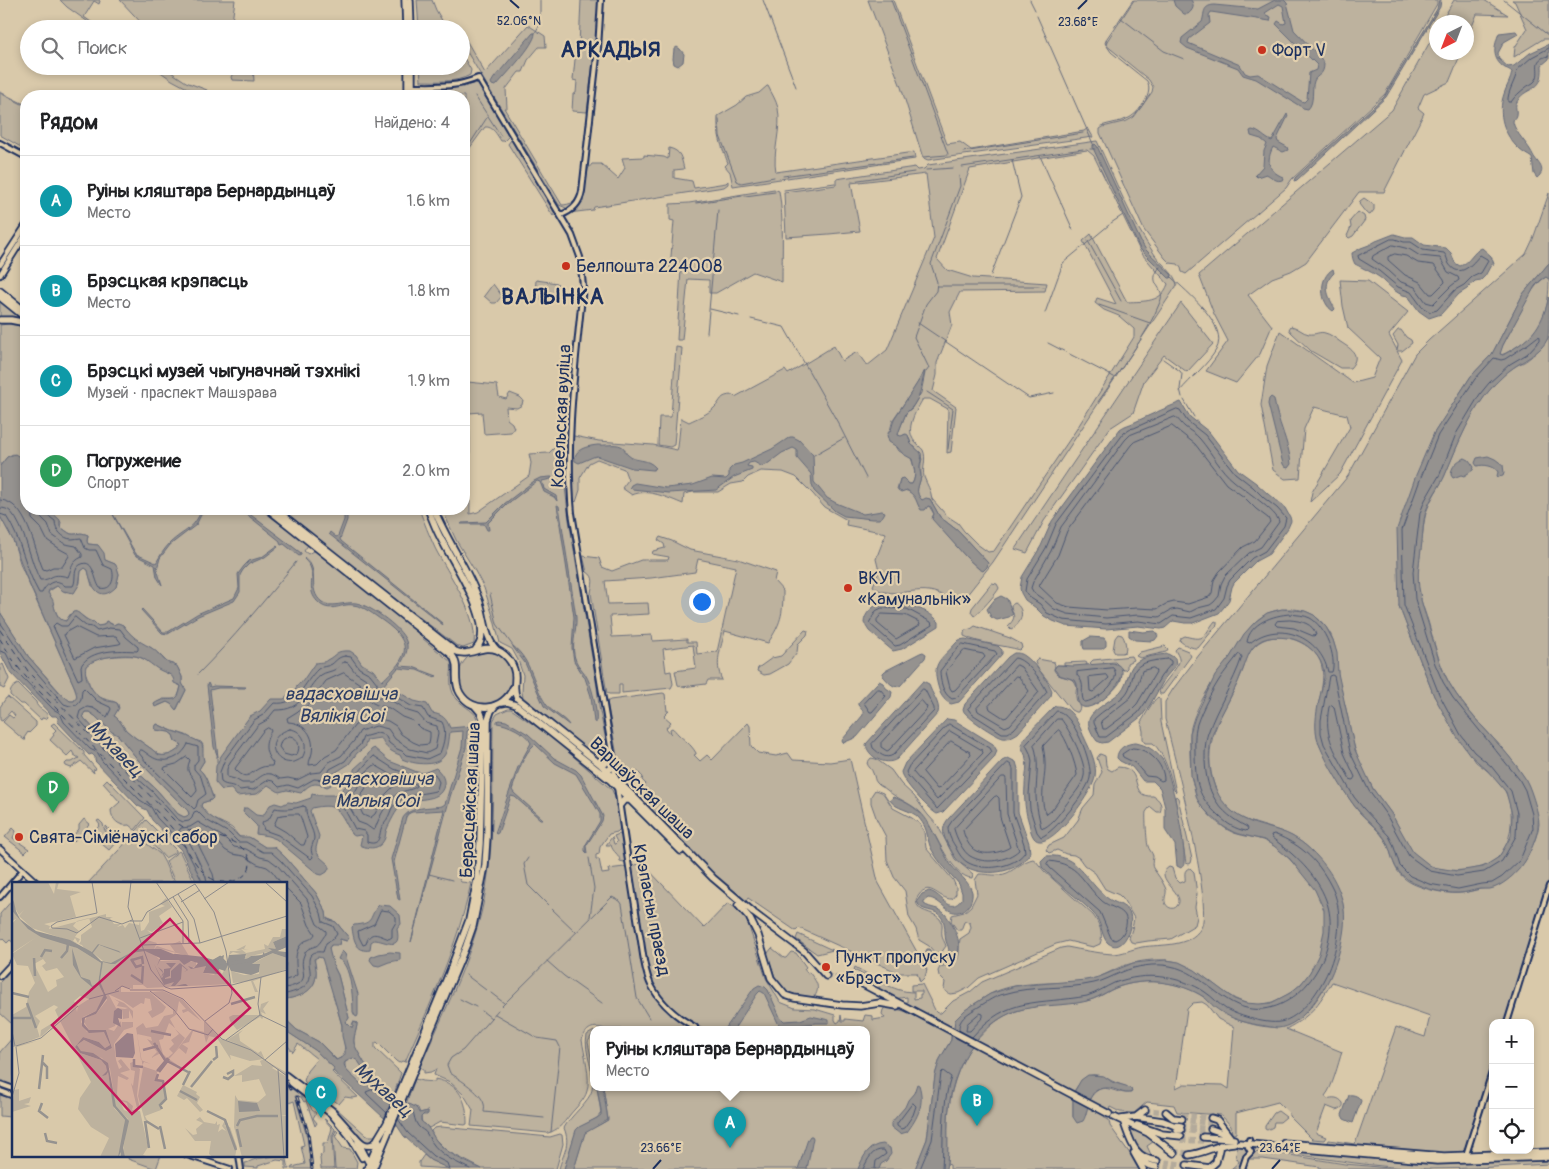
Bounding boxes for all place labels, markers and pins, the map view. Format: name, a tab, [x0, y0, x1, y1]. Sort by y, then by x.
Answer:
place label: Форт V	[1272, 39, 1326, 62]
marker: Форт V	[1256, 44, 1268, 56]
place label: Белпошта 224008	[576, 255, 722, 278]
marker: Белпошта 224008	[560, 260, 572, 272]
place label: ВКУП «Камунальнік»	[858, 567, 971, 611]
marker: ВКУП «Камунальнік»	[842, 582, 854, 594]
pin: D	[37, 772, 69, 813]
place label: Свята-Сіміёнаўскі сабор	[29, 826, 218, 849]
marker: Свята-Сіміёнаўскі сабор	[13, 831, 25, 843]
place label: Пункт пропуску «Брэст»	[836, 946, 956, 990]
marker: Пункт пропуску «Брэст»	[820, 961, 832, 973]
pin: C	[305, 1077, 337, 1118]
pin: B	[961, 1085, 993, 1126]
pin: A	[714, 1107, 746, 1148]

